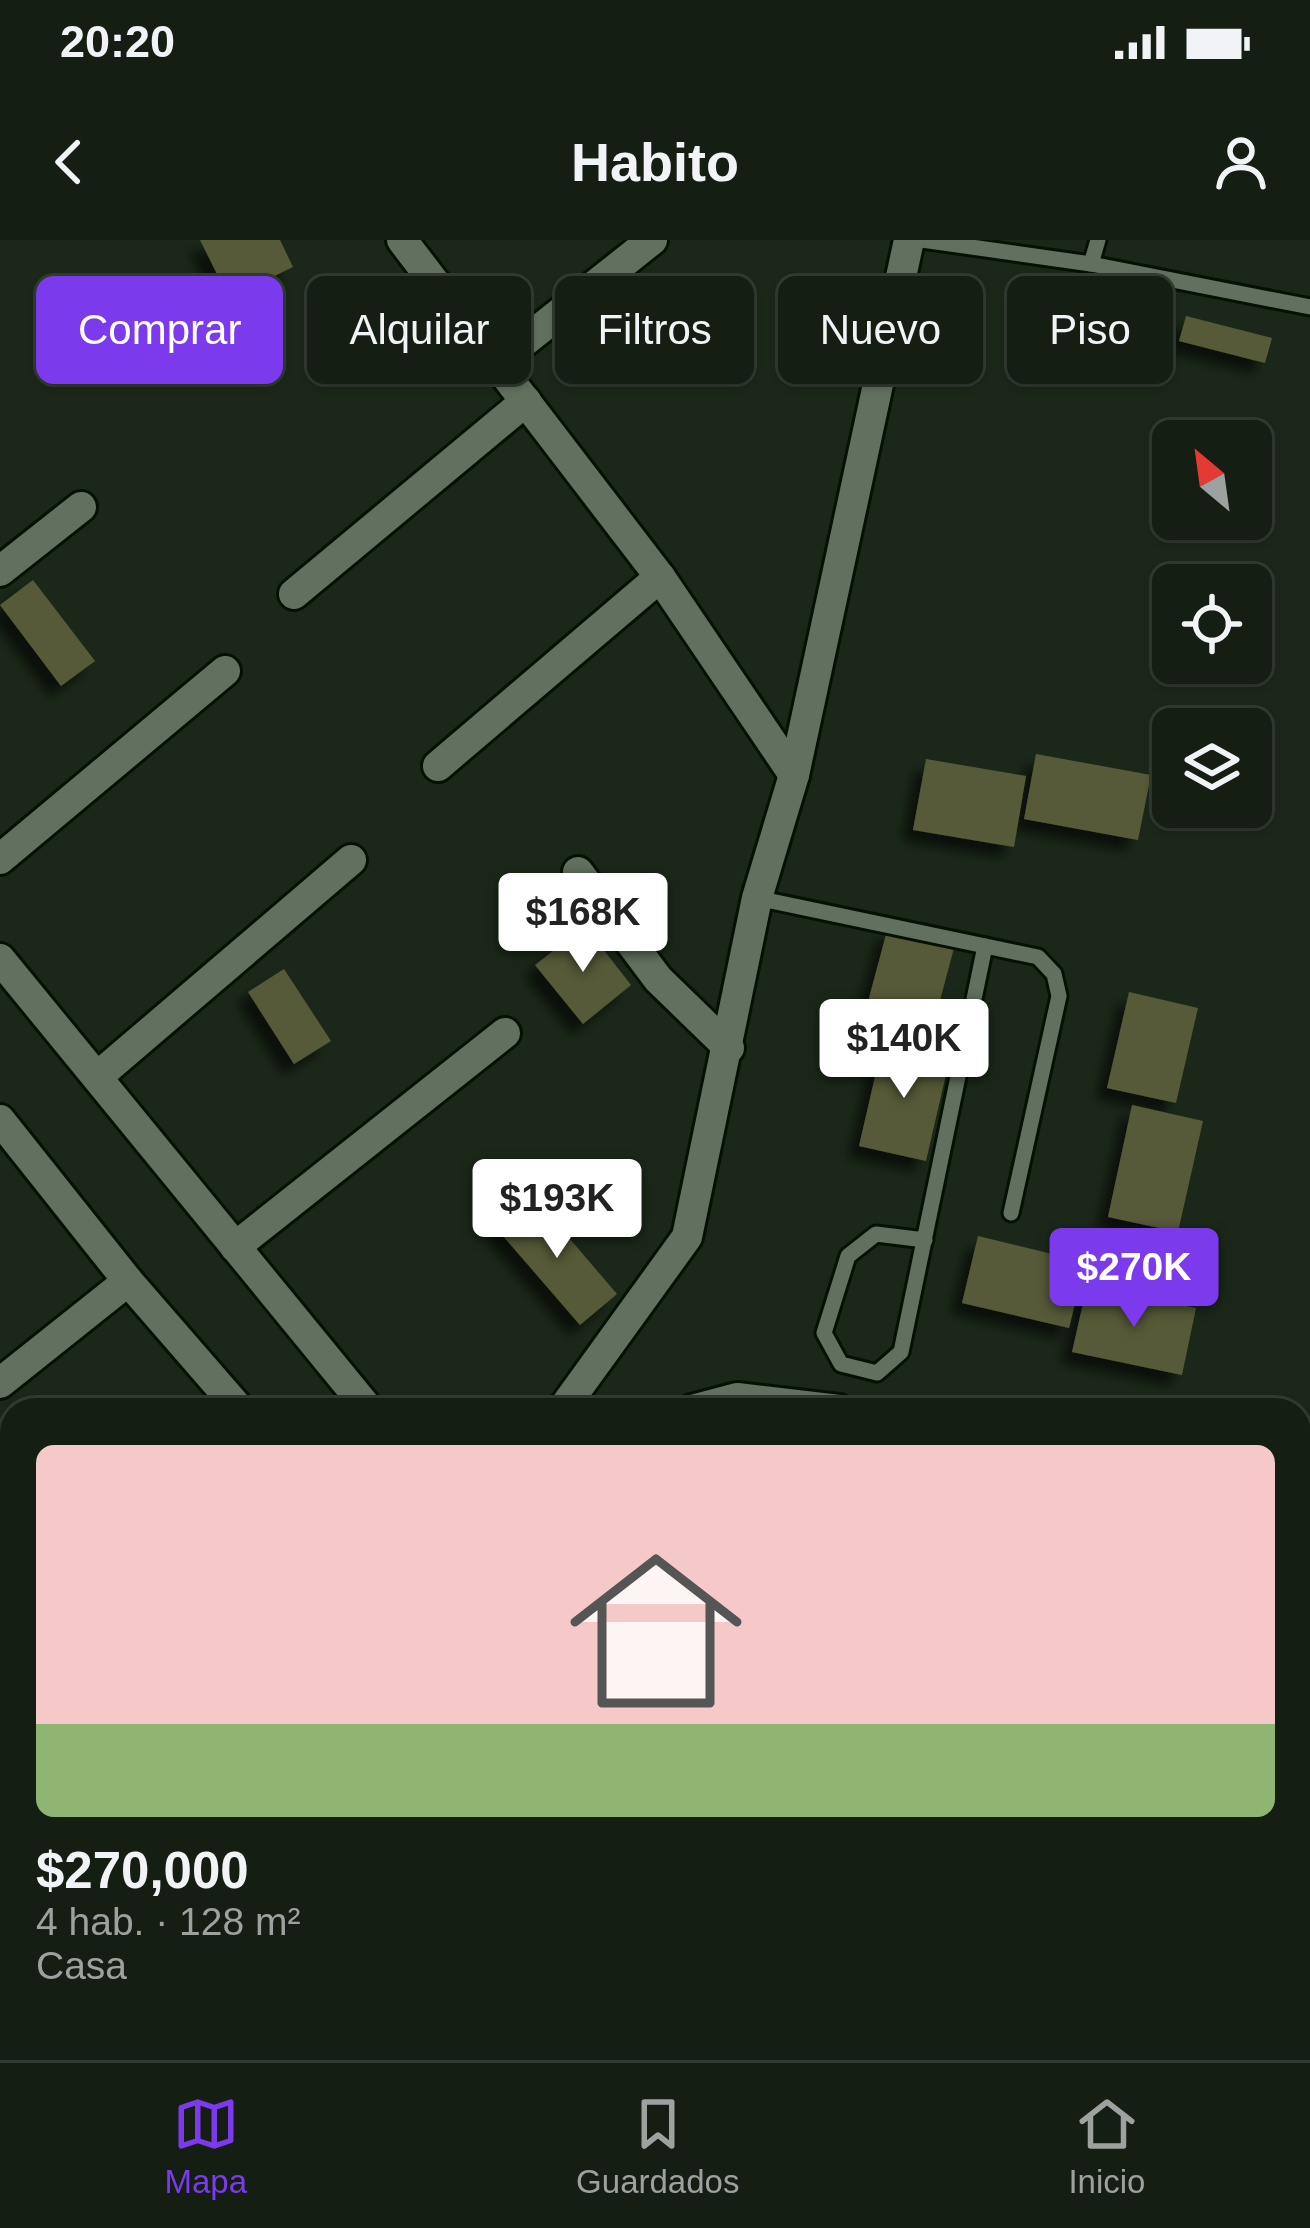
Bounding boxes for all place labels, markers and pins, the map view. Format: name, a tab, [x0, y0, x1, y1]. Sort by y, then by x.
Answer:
pin: $168K	[499, 873, 667, 975]
pin: $140K	[820, 999, 988, 1101]
pin: $193K	[473, 1159, 641, 1261]
pin: $270K	[1050, 1228, 1218, 1330]

